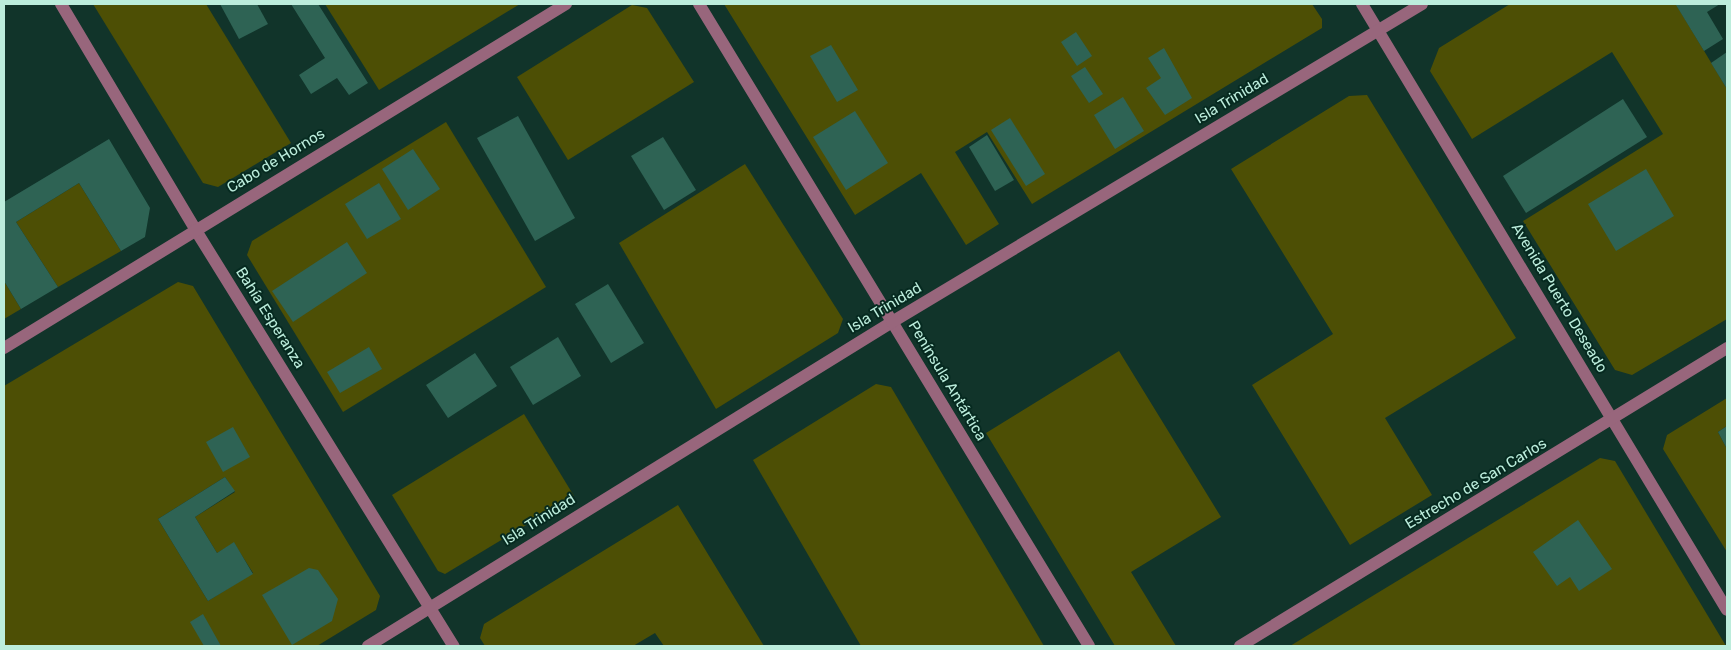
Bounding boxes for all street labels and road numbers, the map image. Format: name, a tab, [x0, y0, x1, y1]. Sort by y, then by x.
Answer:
street label: Isla Trinidad	[1192, 70, 1272, 128]
street label: Cabo de Hornos	[224, 125, 328, 197]
street label: Avenida Puerto Deseado	[1507, 220, 1611, 376]
street label: Bahía Esperanza	[232, 264, 308, 372]
street label: Isla Trinidad	[845, 279, 925, 337]
street label: Península Antártica	[904, 318, 990, 444]
street label: Estrecho de San Carlos	[1402, 435, 1550, 533]
street label: Isla Trinidad	[499, 490, 579, 550]

